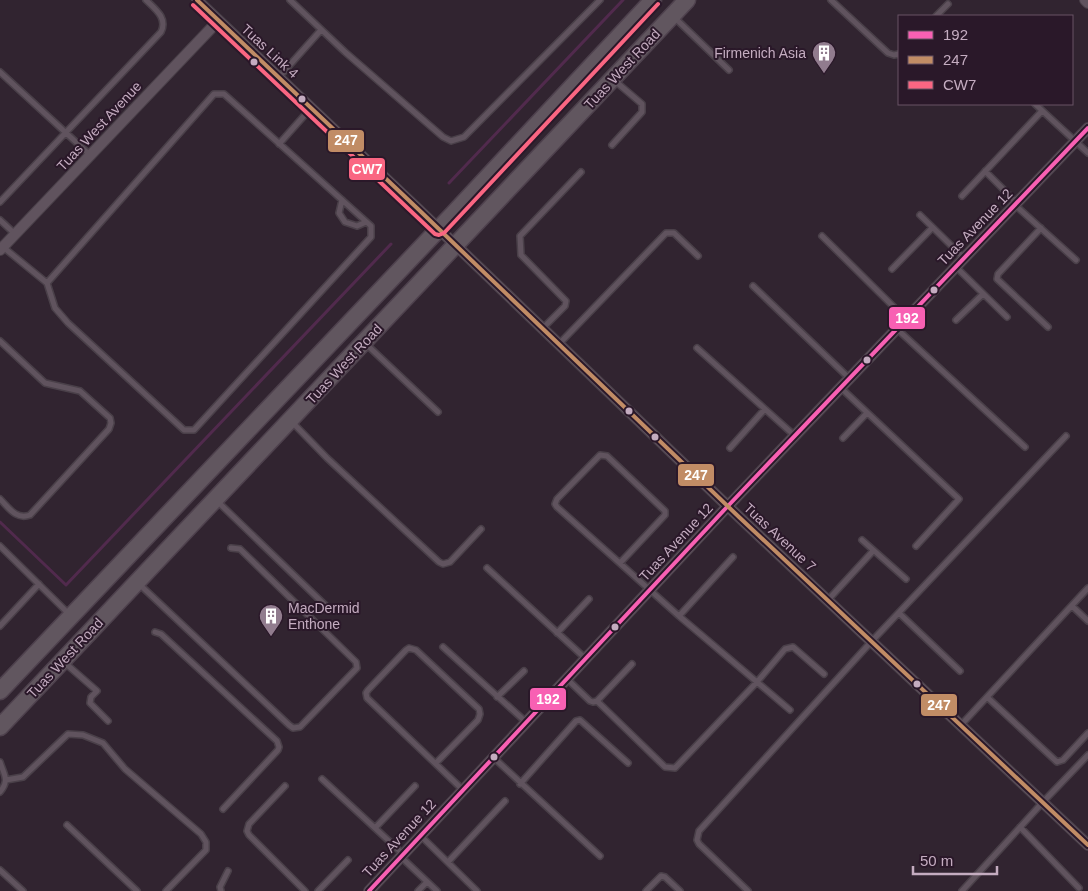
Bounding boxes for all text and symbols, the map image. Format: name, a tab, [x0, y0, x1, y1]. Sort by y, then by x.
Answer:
legend	[898, 15, 1073, 105]
street label: Tuas Link 4	[238, 21, 302, 81]
street label: Tuas West Road	[581, 26, 663, 112]
text: 192	[943, 26, 968, 43]
building icon: Firmenich Asia	[811, 40, 837, 74]
place label: Firmenich Asia	[714, 45, 806, 61]
text: 247	[943, 51, 968, 68]
unlabelled marker	[249, 57, 259, 67]
text: CW7	[943, 76, 976, 93]
street label: Tuas West Avenue	[53, 78, 145, 174]
unlabelled marker	[297, 94, 307, 104]
line badge: 247	[327, 129, 365, 153]
text: 247	[334, 132, 358, 148]
line badge: CW7	[348, 157, 386, 181]
text: CW7	[351, 161, 383, 177]
street label: Tuas Avenue 12	[934, 185, 1016, 269]
unlabelled marker	[929, 285, 939, 295]
line badge: 192	[888, 306, 926, 330]
text: 192	[895, 310, 919, 326]
street label: Tuas West Road	[303, 321, 385, 407]
unlabelled marker	[862, 355, 872, 365]
unlabelled marker	[624, 406, 634, 416]
unlabelled marker	[650, 432, 660, 442]
line badge: 247	[677, 463, 715, 487]
text: 247	[684, 467, 708, 483]
street label: Tuas Avenue 12	[636, 500, 716, 584]
street label: Tuas Avenue 7	[741, 500, 819, 575]
place label: MacDermid Enthone	[288, 600, 360, 632]
building icon: MacDermid Enthone	[258, 603, 284, 637]
street label: Tuas West Road	[24, 615, 106, 701]
unlabelled marker	[610, 622, 620, 632]
unlabelled marker	[912, 679, 922, 689]
line badge: 192	[529, 687, 567, 711]
text: 192	[536, 691, 560, 707]
line badge: 247	[920, 693, 958, 717]
text: 247	[927, 697, 951, 713]
unlabelled marker	[489, 752, 499, 762]
street label: Tuas Avenue 12	[359, 796, 439, 880]
scale bar	[913, 844, 997, 876]
text: 50 m	[920, 852, 953, 869]

